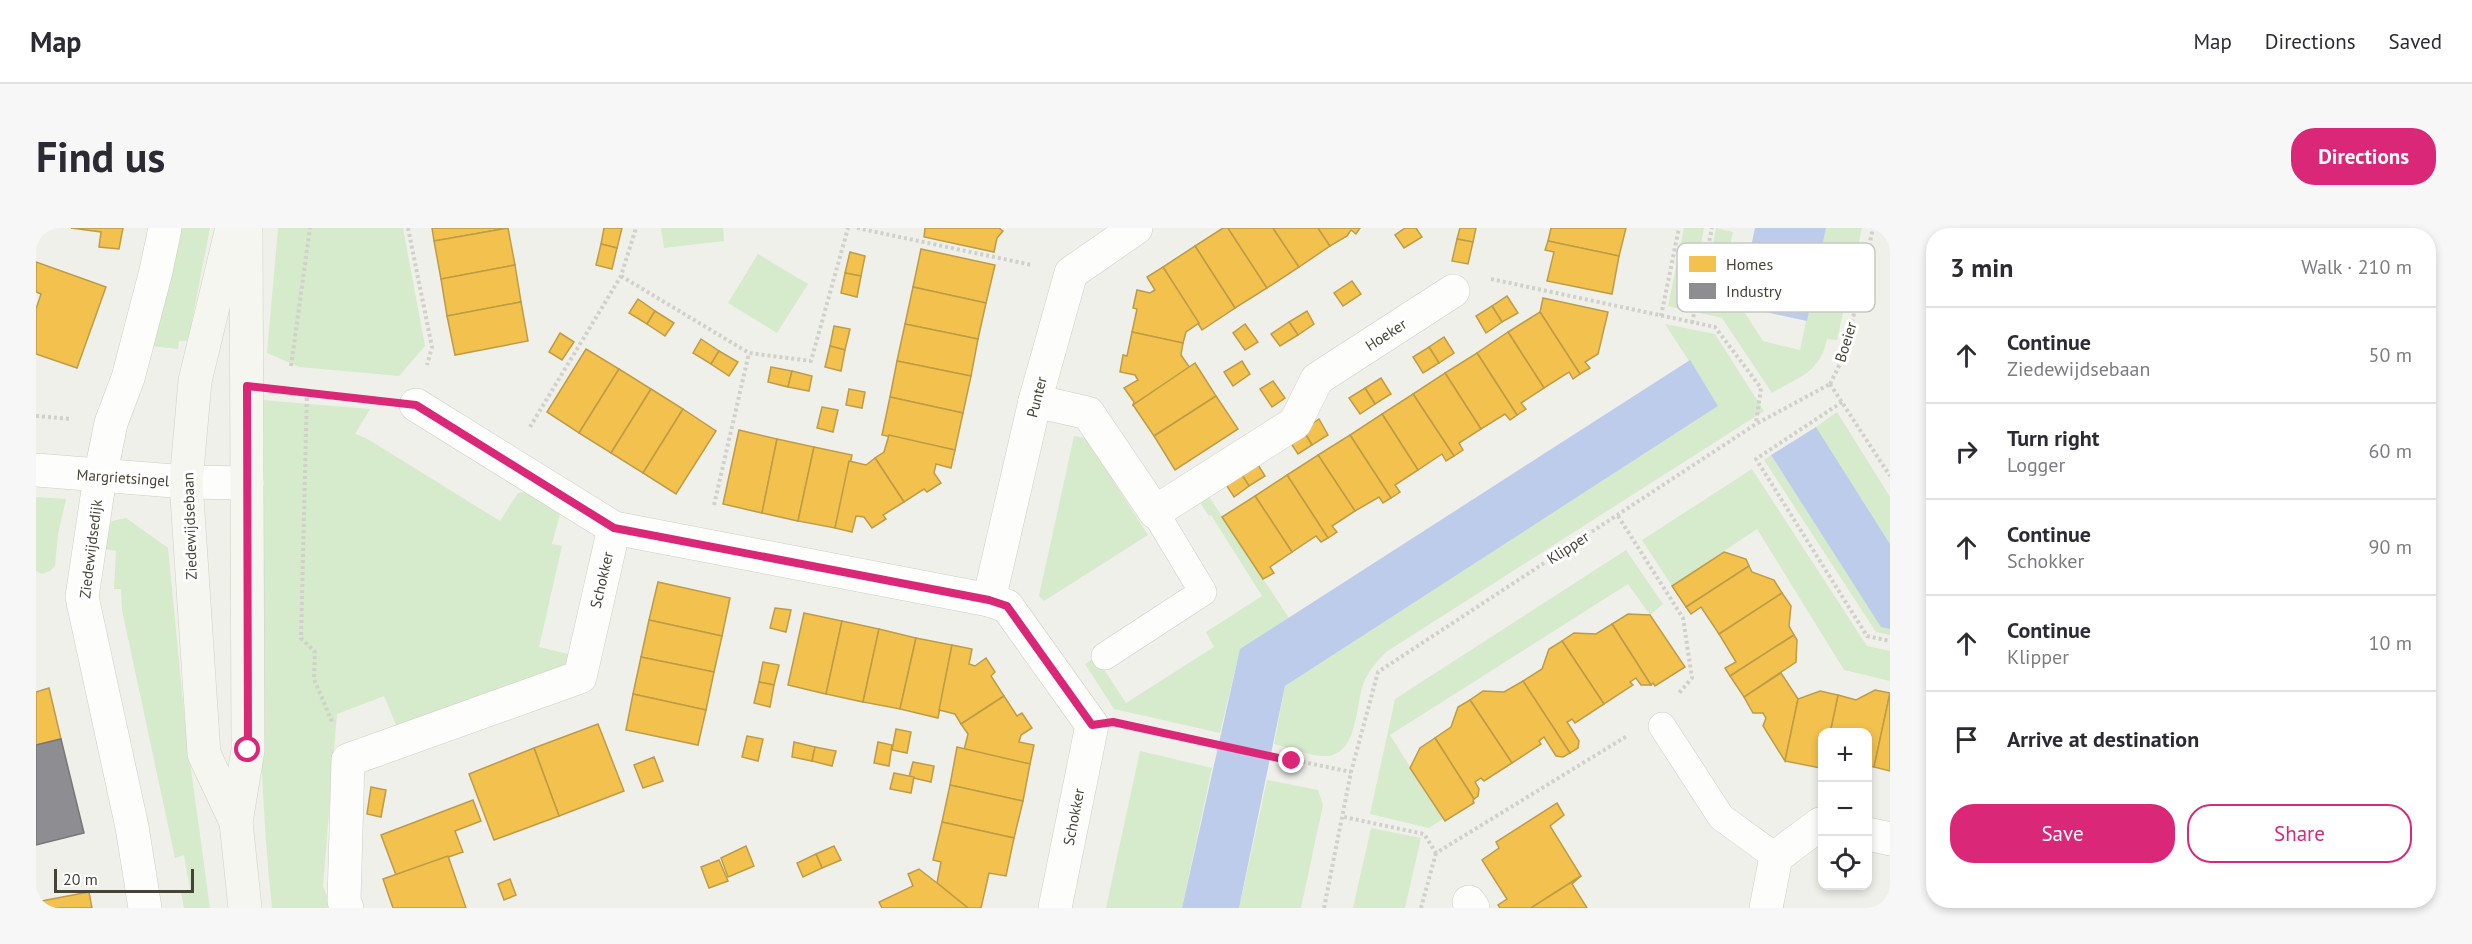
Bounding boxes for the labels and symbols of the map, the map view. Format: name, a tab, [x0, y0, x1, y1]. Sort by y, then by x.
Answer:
legend	[1677, 243, 1875, 312]
text: Homes	[1726, 254, 1773, 274]
text: Industry	[1726, 281, 1782, 301]
street label: Hoeker	[1361, 314, 1410, 355]
street label: Boeier	[1830, 319, 1861, 364]
street label: Punter	[1022, 374, 1051, 419]
street label: Margrietsingel	[76, 465, 171, 490]
street label: Ziedewijdsebaan	[178, 472, 201, 580]
street label: Ziedewijdsedijk	[75, 498, 106, 600]
street label: Klipper	[1543, 527, 1592, 568]
street label: Schokker	[586, 550, 617, 610]
route start	[234, 736, 260, 762]
route end	[1278, 747, 1304, 773]
street label: Schokker	[1059, 787, 1088, 847]
scale bar	[54, 866, 194, 894]

